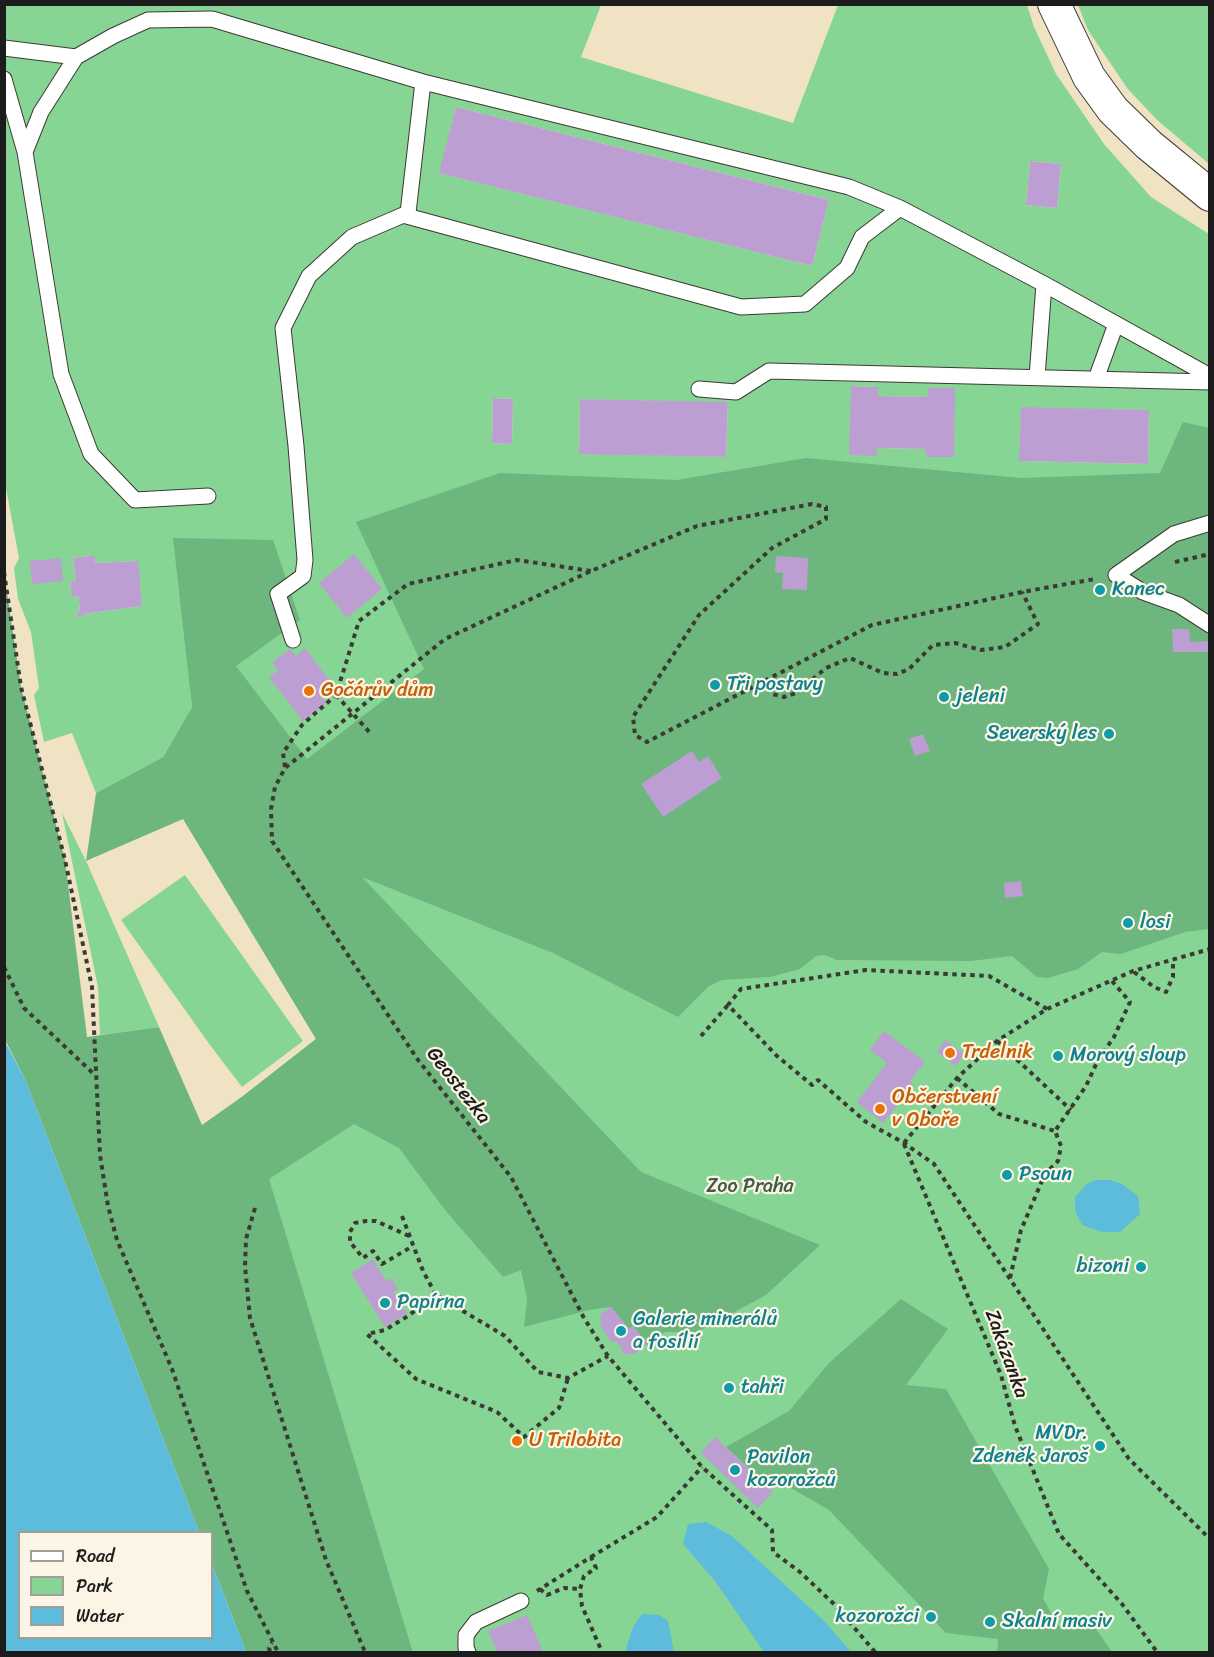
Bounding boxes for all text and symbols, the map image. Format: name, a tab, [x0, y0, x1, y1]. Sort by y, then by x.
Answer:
place label: Kanec	[1112, 578, 1165, 602]
marker: Kanec	[1093, 583, 1107, 597]
place label: Tři postavy	[727, 673, 823, 697]
marker: Tři postavy	[708, 678, 722, 692]
place label: Gočárův dům	[321, 679, 434, 703]
marker: Gočárův dům	[302, 684, 316, 698]
place label: jeleni	[956, 685, 1005, 709]
marker: jeleni	[937, 690, 951, 704]
place label: Severský les	[987, 722, 1097, 746]
marker: Severský les	[1102, 727, 1116, 741]
place label: losi	[1140, 911, 1171, 935]
marker: losi	[1121, 916, 1135, 930]
place label: Trdelnik	[962, 1041, 1033, 1065]
street label: Geostezka	[421, 1043, 495, 1129]
place label: Morový sloup	[1070, 1044, 1186, 1068]
marker: Trdelnik	[943, 1046, 957, 1060]
marker: Morový sloup	[1051, 1049, 1065, 1063]
place label: Občerstvení v Oboře	[892, 1086, 997, 1133]
marker: Občerstvení v Oboře	[873, 1102, 887, 1116]
place label: Psoun	[1019, 1163, 1072, 1187]
marker: Psoun	[1000, 1168, 1014, 1182]
park label: Zoo Praha	[706, 1175, 794, 1199]
place label: bizoni	[1076, 1255, 1129, 1279]
marker: bizoni	[1134, 1260, 1148, 1274]
place label: Papírna	[397, 1291, 464, 1315]
marker: Papírna	[378, 1296, 392, 1310]
street label: Zakázanka	[979, 1306, 1033, 1402]
place label: Galerie minerálů a fosílií	[633, 1308, 777, 1355]
marker: Galerie minerálů a fosílií	[614, 1324, 628, 1338]
place label: tahři	[741, 1376, 784, 1400]
marker: tahři	[722, 1381, 736, 1395]
place label: MVDr. Zdeněk Jaroš	[972, 1422, 1088, 1469]
place label: U Trilobita	[529, 1429, 621, 1453]
marker: U Trilobita	[510, 1434, 524, 1448]
marker: MVDr. Zdeněk Jaroš	[1093, 1439, 1107, 1453]
place label: Pavilon kozorožců	[747, 1446, 836, 1493]
marker: Pavilon kozorožců	[728, 1463, 742, 1477]
legend	[18, 1531, 213, 1639]
text: Road	[76, 1540, 115, 1572]
text: Park	[76, 1570, 113, 1602]
text: Water	[76, 1600, 123, 1632]
place label: kozorožci	[835, 1605, 919, 1629]
marker: kozorožci	[924, 1610, 938, 1624]
place label: Skalní masiv	[1002, 1610, 1112, 1634]
marker: Skalní masiv	[983, 1615, 997, 1629]

